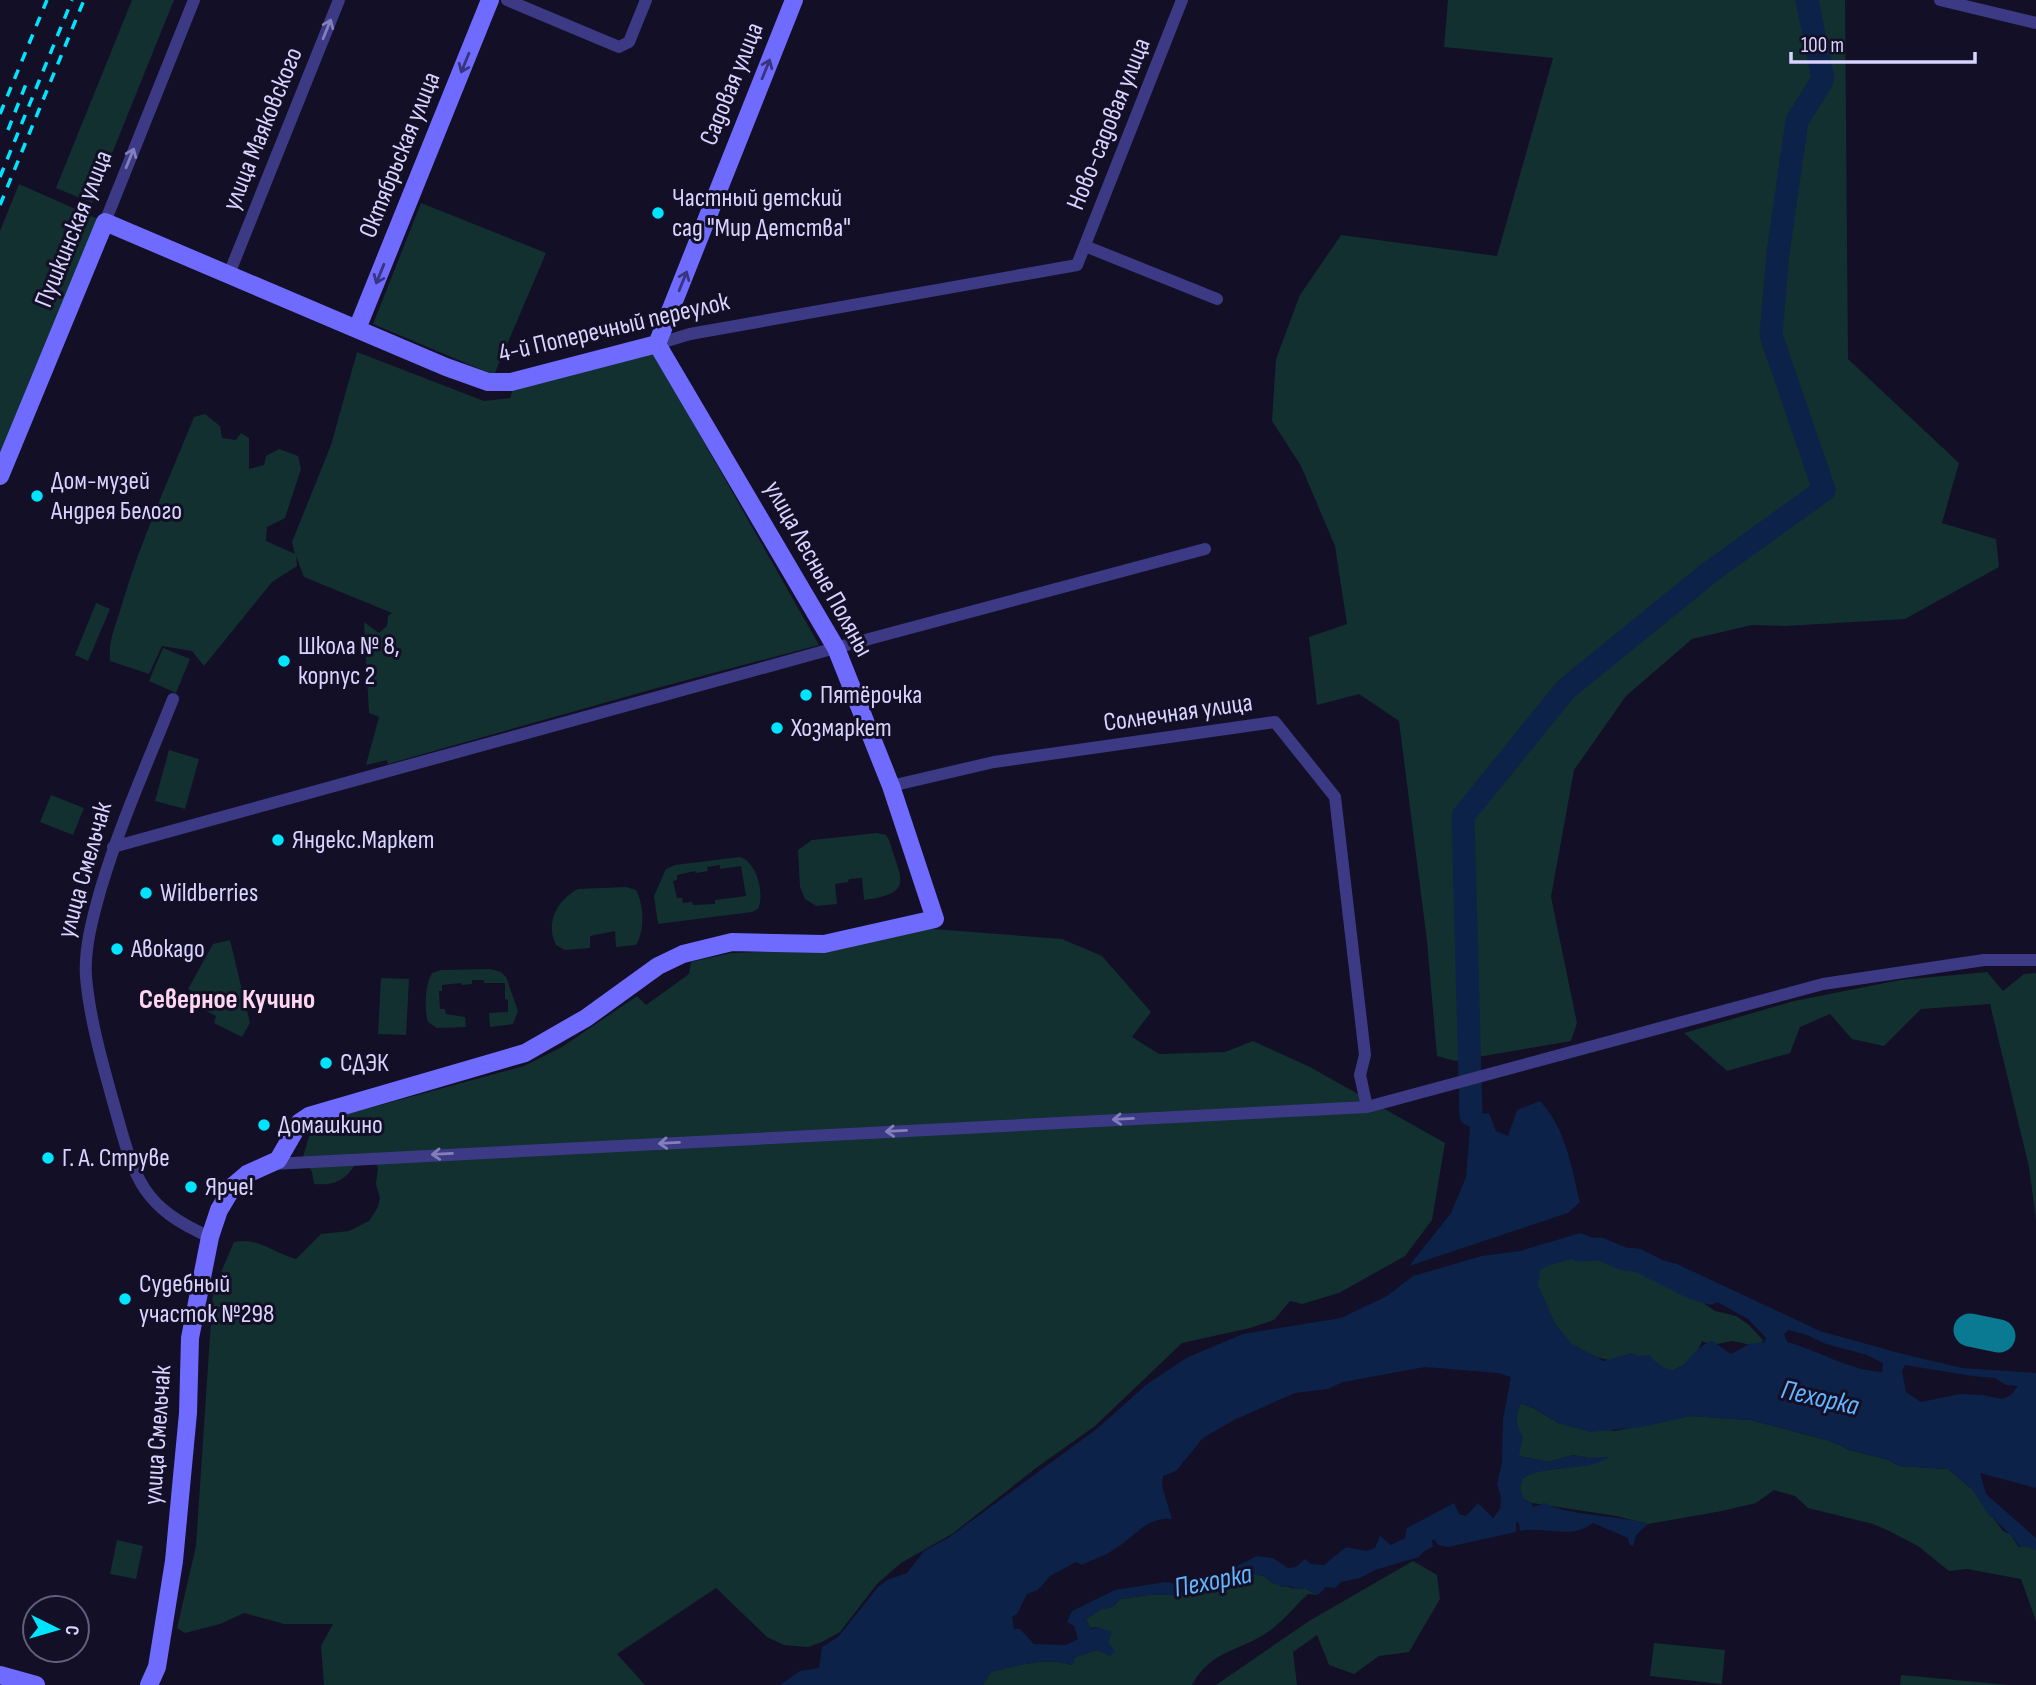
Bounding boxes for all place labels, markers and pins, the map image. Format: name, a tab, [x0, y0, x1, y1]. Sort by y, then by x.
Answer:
place label: Частный детский сад "Мир Детства"	[672, 183, 851, 244]
marker: Частный детский сад "Мир Детства"	[650, 205, 666, 221]
place label: Дом-музей Андрея Белого	[50, 466, 182, 527]
marker: Дом-музей Андрея Белого	[29, 488, 45, 504]
place label: Школа № 8, корпус 2	[298, 631, 400, 692]
marker: Школа № 8, корпус 2	[276, 653, 292, 669]
place label: Пятёрочка	[820, 680, 922, 711]
marker: Пятёрочка	[798, 687, 814, 703]
place label: Хозмаркет	[790, 713, 892, 744]
marker: Хозмаркет	[769, 720, 785, 736]
place label: Яндекс.Маркет	[292, 825, 434, 856]
marker: Яндекс.Маркет	[270, 832, 286, 848]
place label: Wildberries	[160, 878, 258, 909]
marker: Wildberries	[138, 885, 154, 901]
place label: Авокадо	[130, 934, 205, 965]
marker: Авокадо	[109, 941, 125, 957]
place label: СДЭК	[340, 1048, 389, 1079]
marker: СДЭК	[318, 1055, 334, 1071]
place label: Домашкино	[278, 1110, 383, 1141]
marker: Домашкино	[256, 1117, 272, 1133]
place label: Г. А. Струве	[62, 1143, 170, 1174]
marker: Г. А. Струве	[40, 1150, 56, 1166]
place label: Ярче!	[205, 1172, 254, 1203]
marker: Ярче!	[183, 1179, 199, 1195]
place label: Судебный участок №298	[139, 1269, 274, 1330]
marker: Судебный участок №298	[117, 1291, 133, 1307]

